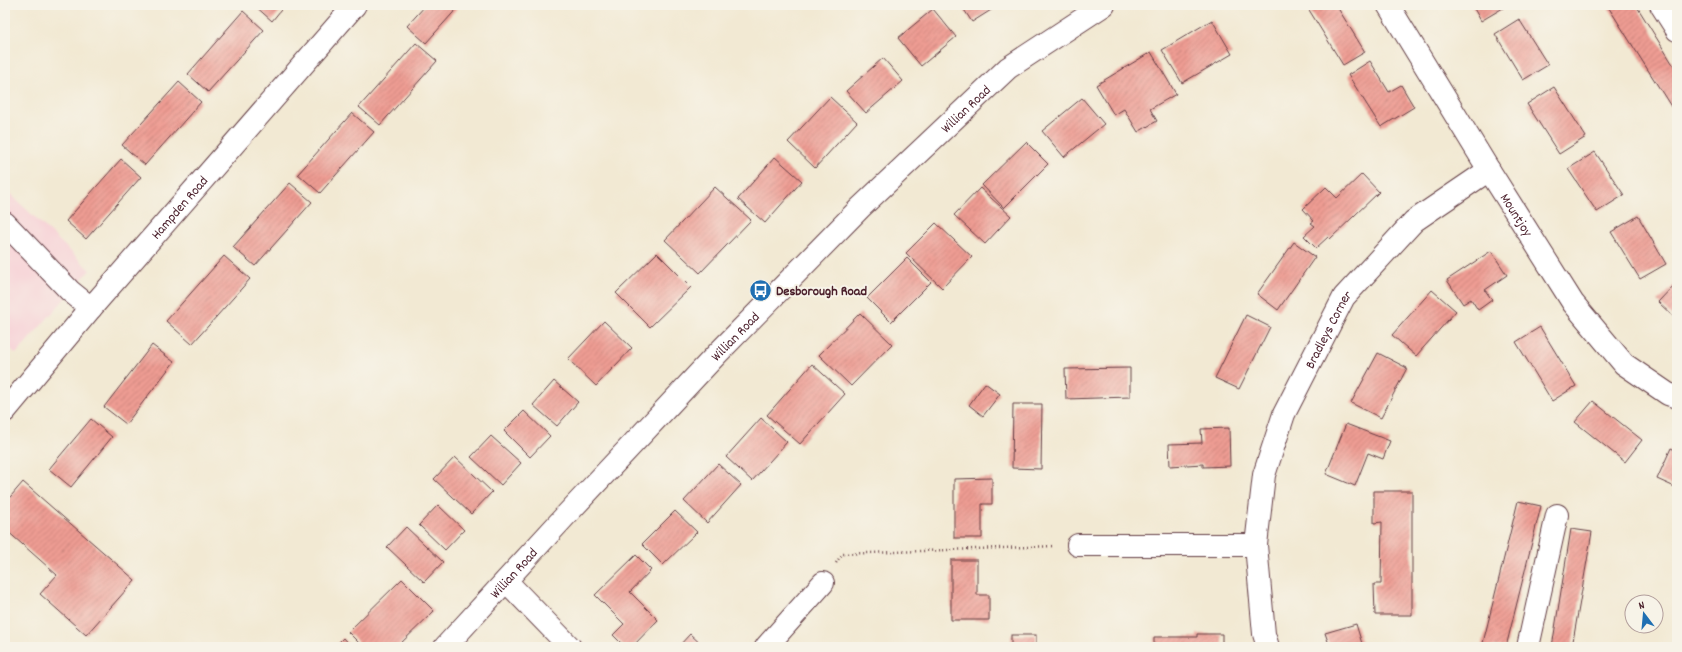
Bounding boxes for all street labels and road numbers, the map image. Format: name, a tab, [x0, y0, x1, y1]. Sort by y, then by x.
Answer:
street label: Willian Road	[937, 81, 996, 139]
street label: Hampden Road	[147, 172, 214, 245]
street label: Mountjoy	[1494, 190, 1537, 241]
street label: Bradleys Corner	[1301, 286, 1358, 373]
street label: Willian Road	[707, 308, 765, 367]
street label: Willian Road	[486, 544, 543, 604]

